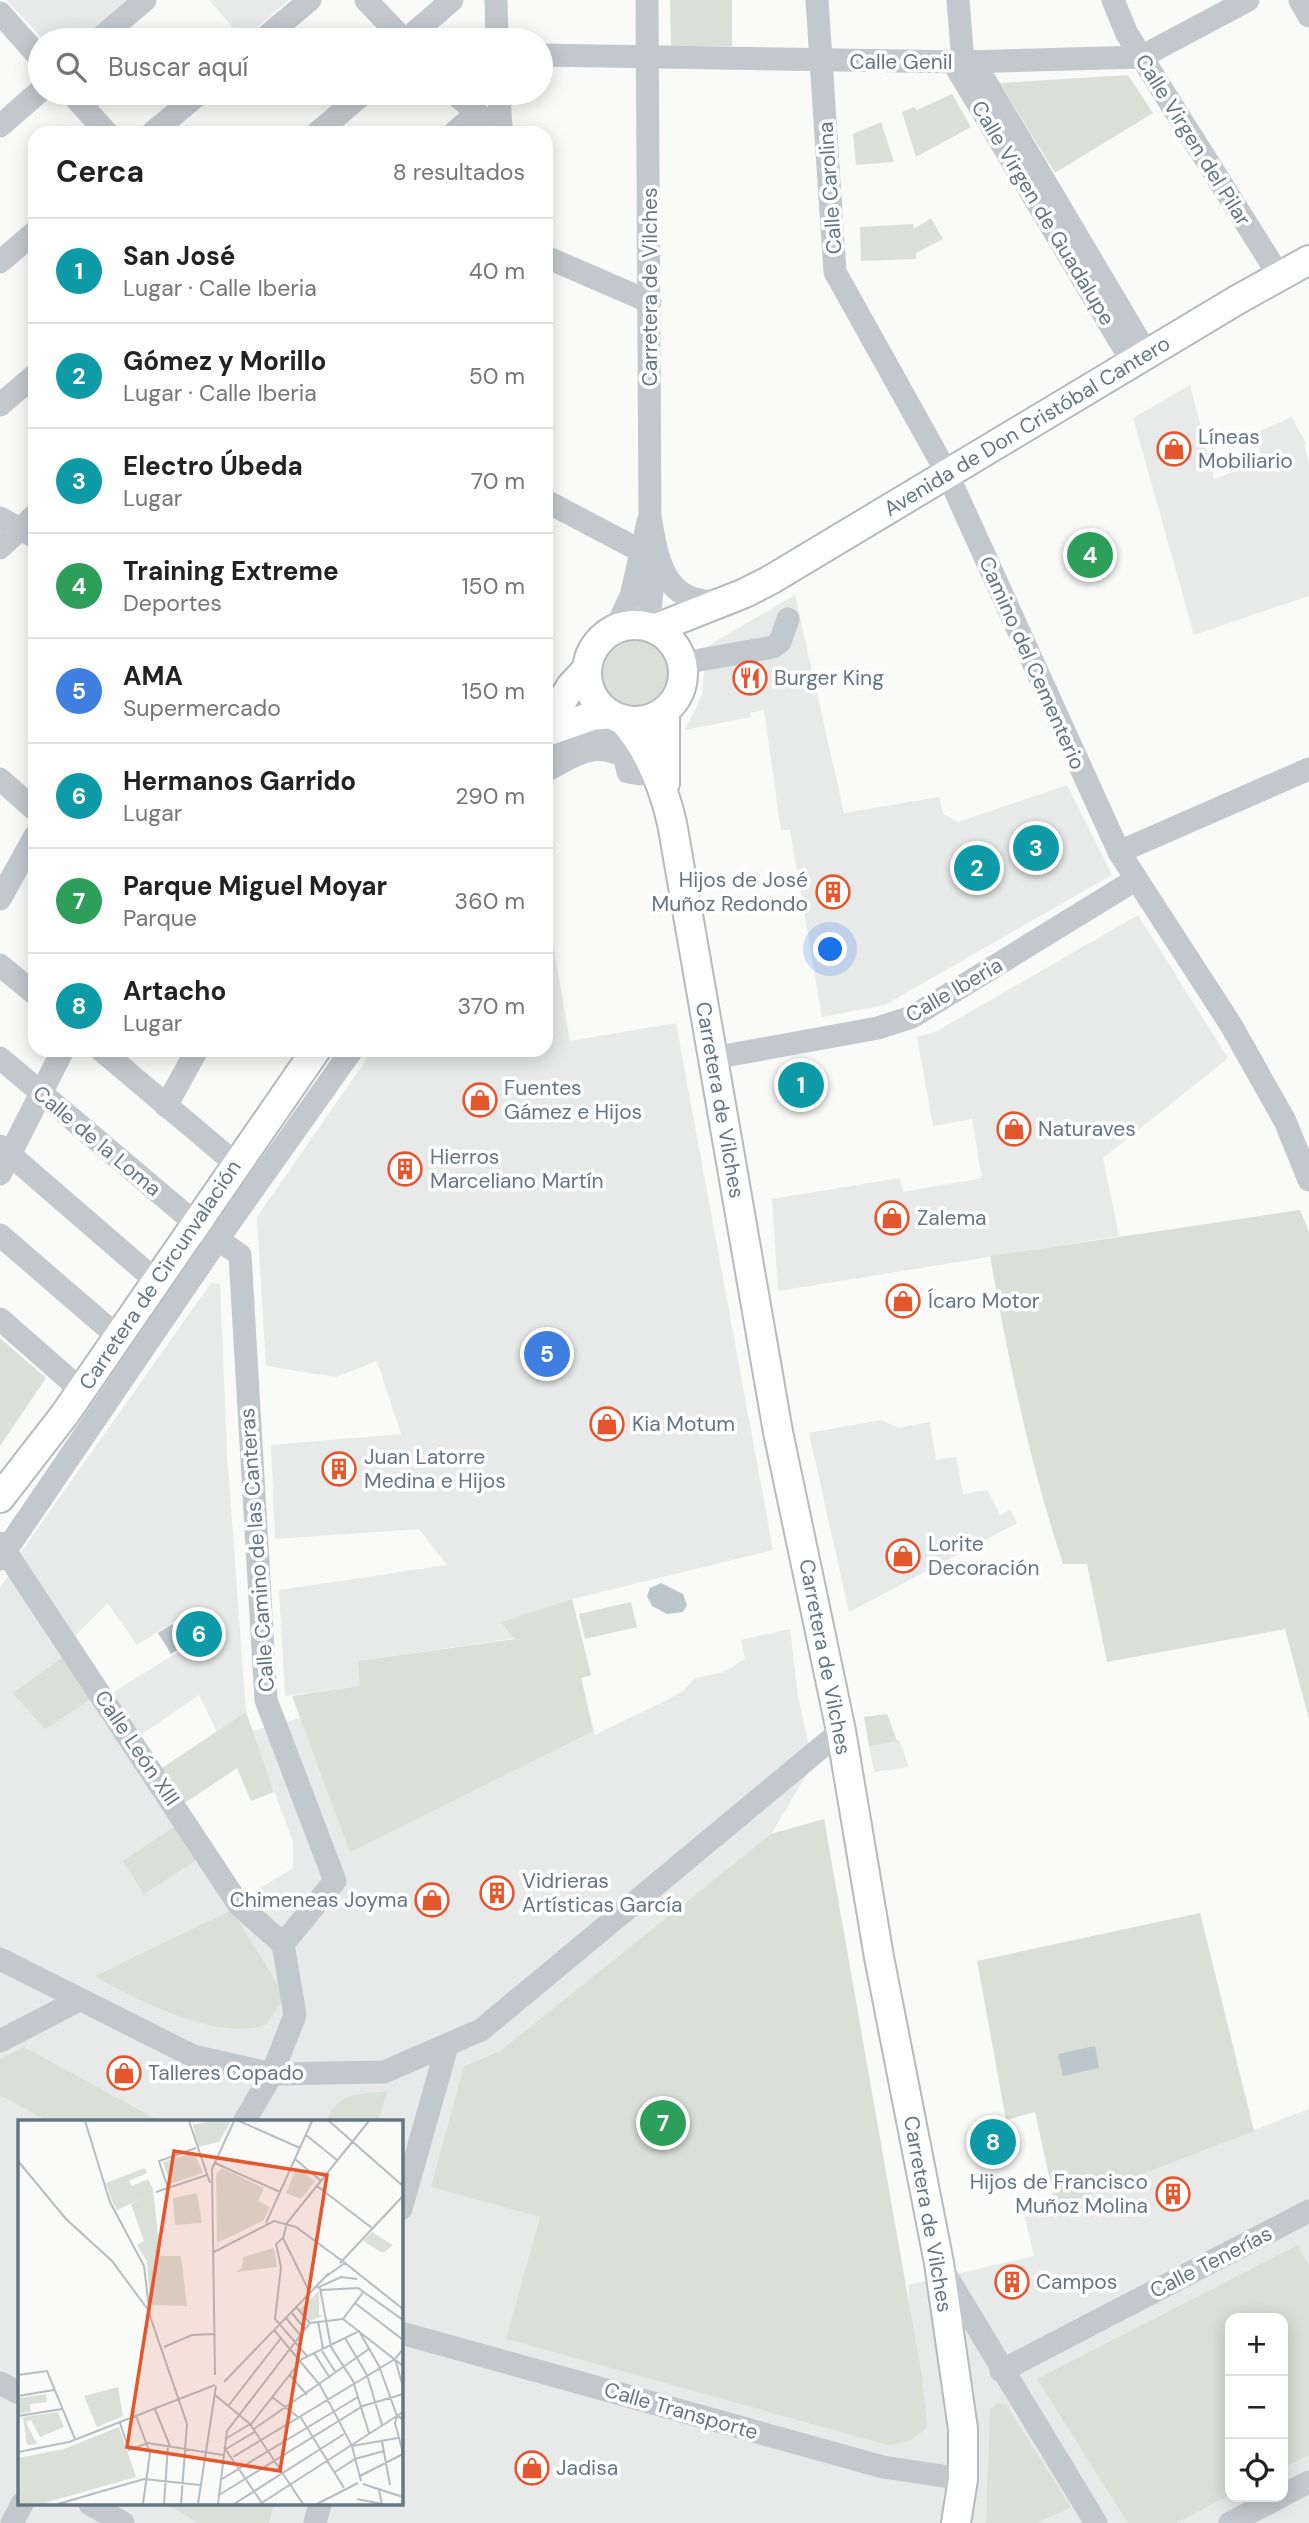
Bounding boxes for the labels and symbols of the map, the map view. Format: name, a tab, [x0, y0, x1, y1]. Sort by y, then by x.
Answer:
street label: Calle Genil	[850, 48, 952, 76]
street label: Calle Virgen del Pilar	[1129, 49, 1257, 231]
street label: Calle Virgen de Guadalupe	[965, 96, 1121, 331]
street label: Calle Carolina	[811, 121, 849, 255]
street label: Carretera de Vilches	[636, 188, 664, 386]
street label: Avenida de Don Cristóbal Cantero	[879, 329, 1175, 523]
place label: Líneas Mobiliario	[1198, 423, 1293, 475]
shop icon: Líneas Mobiliario	[1155, 430, 1193, 468]
pin: 4	[1067, 529, 1113, 581]
street label: Camino del Cementerio	[972, 552, 1092, 774]
restaurant icon: Burger King	[731, 659, 769, 697]
place label: Burger King	[774, 664, 884, 692]
pin: 3	[1013, 822, 1059, 874]
pin: 2	[954, 842, 1000, 894]
place label: Hijos de José Muñoz Redondo	[652, 866, 808, 918]
building icon: Hijos de José Muñoz Redondo	[814, 873, 852, 911]
your location	[813, 932, 847, 966]
street label: Calle Iberia	[900, 951, 1008, 1029]
street label: Carretera de Vilches	[689, 1000, 751, 1200]
pin: 1	[778, 1059, 824, 1111]
place label: Fuentes Gámez e Hijos	[504, 1074, 642, 1126]
street label: Calle de la Loma	[27, 1079, 167, 1203]
shop icon: Fuentes Gámez e Hijos	[461, 1081, 499, 1119]
shop icon: Naturaves	[995, 1110, 1033, 1148]
place label: Naturaves	[1038, 1115, 1136, 1143]
place label: Hierros Marceliano Martín	[430, 1143, 603, 1195]
building icon: Hierros Marceliano Martín	[386, 1150, 424, 1188]
street label: Carretera de Circunvalación	[72, 1155, 248, 1395]
shop icon: Zalema	[873, 1199, 911, 1237]
place label: Zalema	[917, 1204, 987, 1232]
shop icon: Ícaro Motor	[884, 1282, 922, 1320]
place label: Ícaro Motor	[928, 1287, 1040, 1315]
pin: 5	[524, 1328, 570, 1380]
shop icon: Kia Motum	[588, 1405, 626, 1443]
street label: Calle Camino de las Canteras	[233, 1407, 281, 1693]
place label: Kia Motum	[632, 1410, 735, 1438]
place label: Juan Latorre Medina e Hijos	[364, 1443, 506, 1495]
building icon: Juan Latorre Medina e Hijos	[320, 1450, 358, 1488]
place label: Lorite Decoración	[928, 1530, 1040, 1582]
shop icon: Lorite Decoración	[884, 1537, 922, 1575]
street label: Carretera de Vilches	[792, 1557, 858, 1757]
pin: 6	[176, 1608, 222, 1660]
street label: Calle León XIII	[88, 1685, 186, 1811]
place label: Vidrieras Artísticas García	[522, 1867, 682, 1919]
building icon: Vidrieras Artísticas García	[478, 1874, 516, 1912]
shop icon: Chimeneas Joyma	[413, 1881, 451, 1919]
place label: Chimeneas Joyma	[230, 1886, 408, 1914]
shop icon: Talleres Copado	[105, 2054, 143, 2092]
place label: Talleres Copado	[148, 2059, 304, 2087]
pin: 7	[640, 2097, 686, 2149]
street label: Carretera de Vilches	[897, 2114, 959, 2314]
pin: 8	[970, 2116, 1016, 2168]
inset map	[18, 2120, 402, 2506]
place label: Hijos de Francisco Muñoz Molina	[970, 2168, 1148, 2220]
building icon: Hijos de Francisco Muñoz Molina	[1154, 2175, 1192, 2213]
street label: Calle Tenerías	[1145, 2219, 1277, 2305]
building icon: Campos	[993, 2263, 1031, 2301]
place label: Campos	[1036, 2268, 1117, 2296]
street label: Calle Transporte	[601, 2376, 761, 2446]
shop icon: Jadisa	[513, 2449, 551, 2487]
place label: Jadisa	[556, 2454, 618, 2482]

